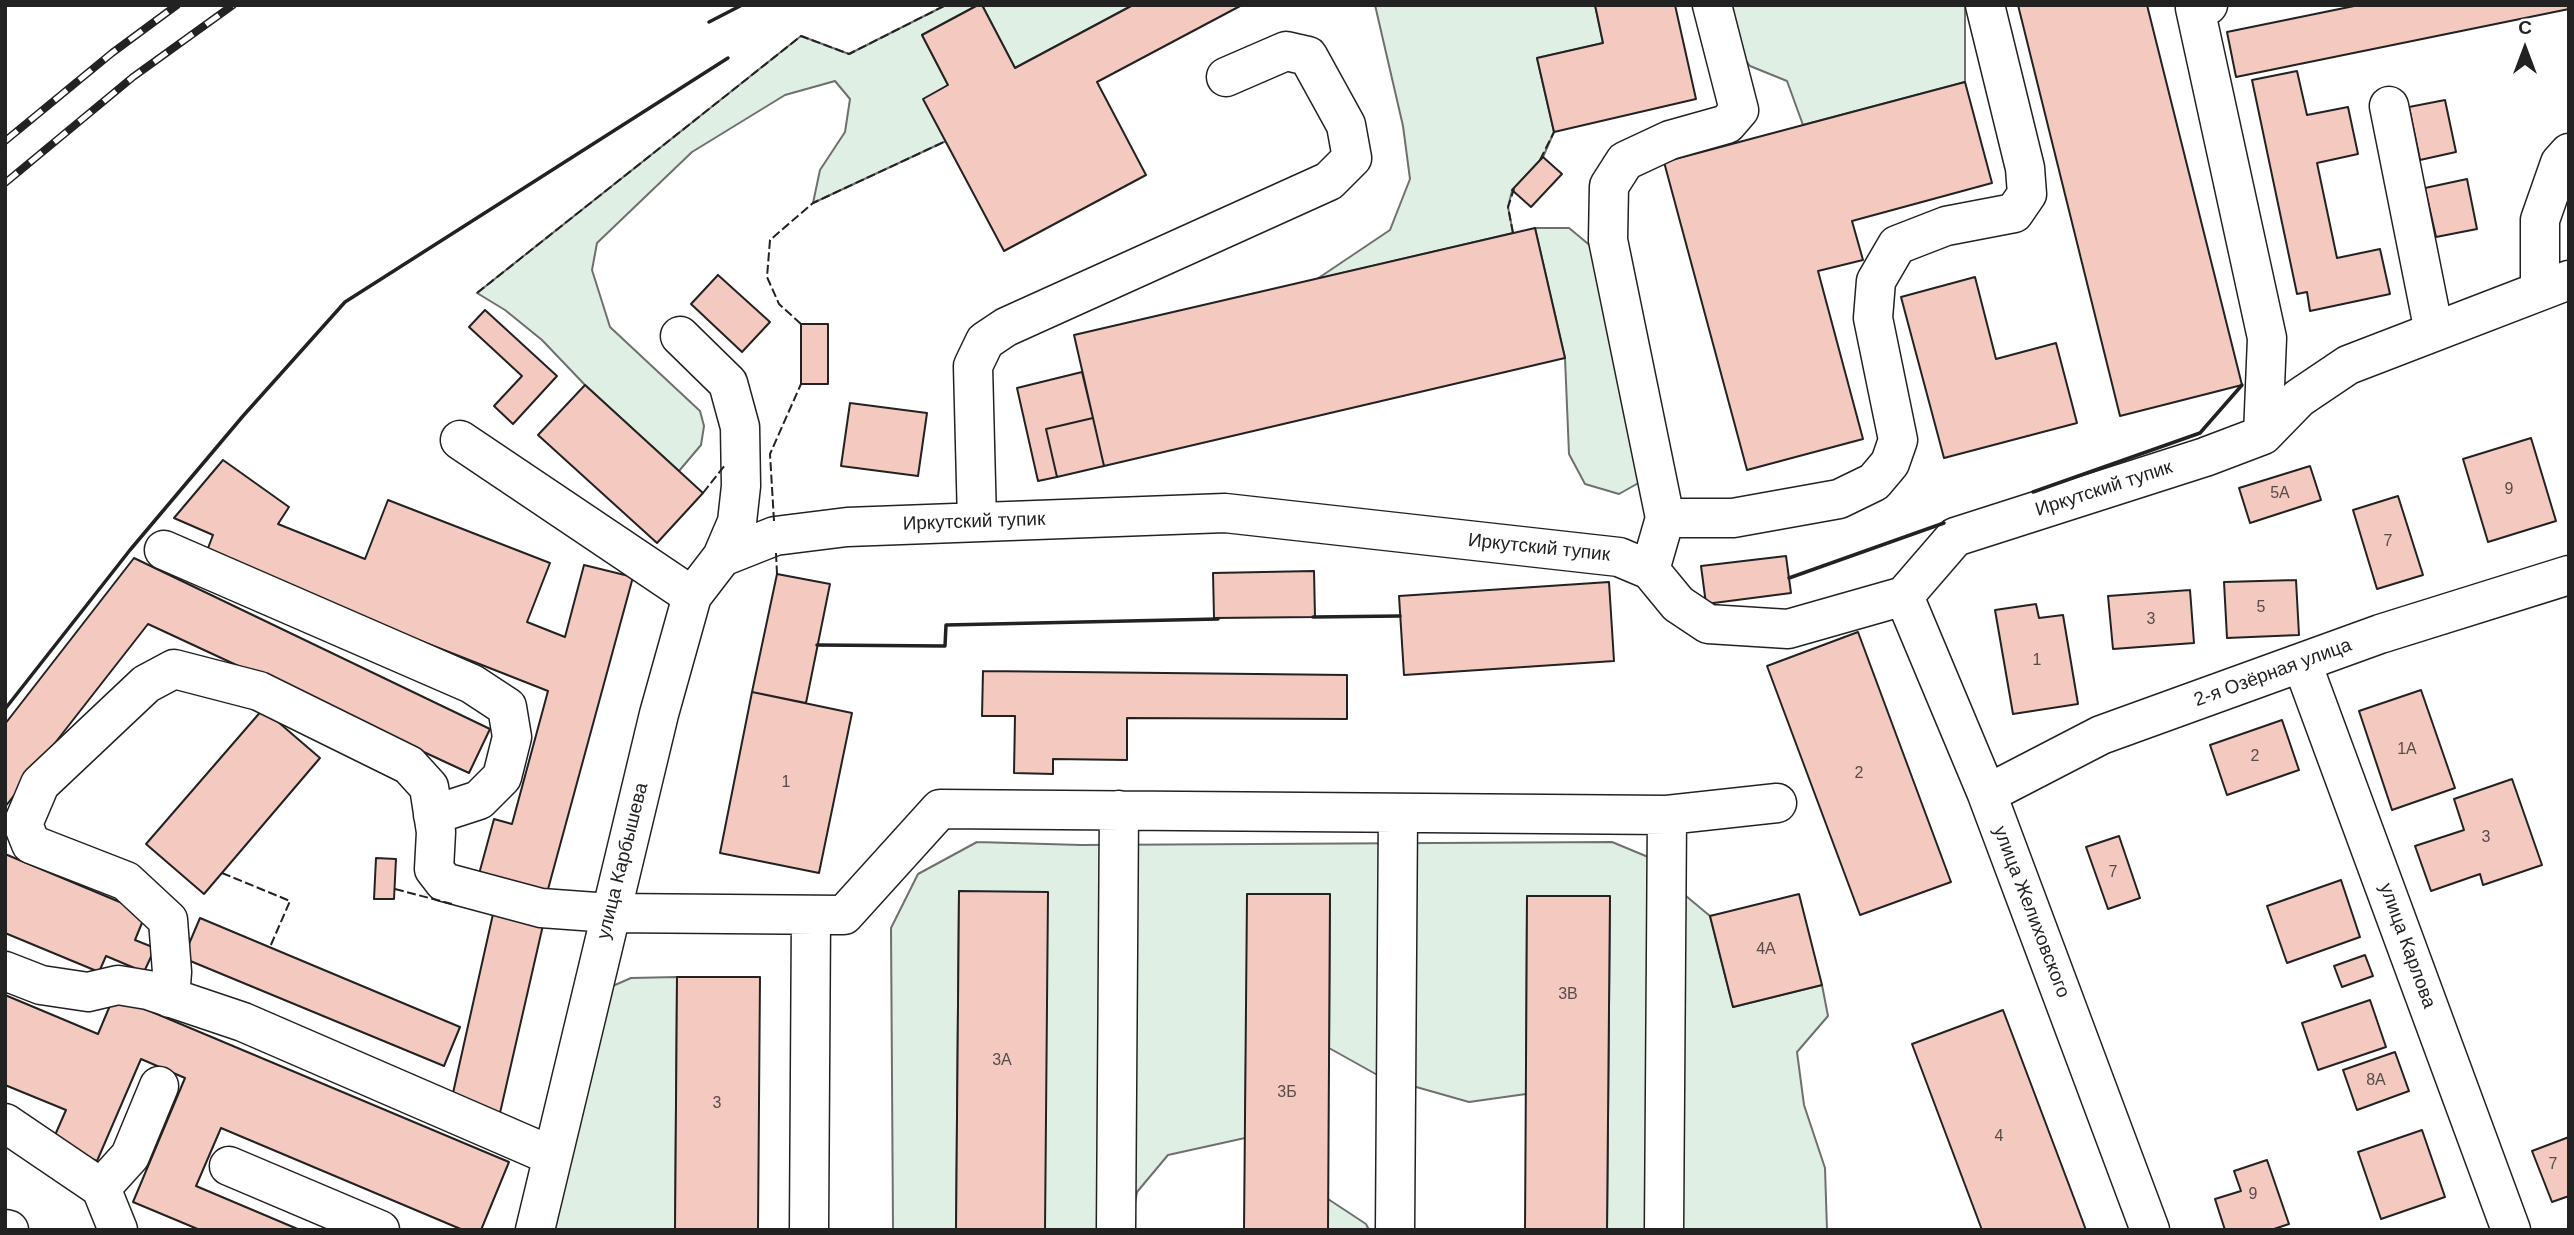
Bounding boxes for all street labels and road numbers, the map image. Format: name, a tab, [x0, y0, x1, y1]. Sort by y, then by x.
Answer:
street label: Иркутский тупик	[2033, 456, 2175, 522]
street label: Иркутский тупик	[902, 508, 1046, 536]
street label: Иркутский тупик	[1467, 529, 1611, 567]
street label: 2-я Озёрная улица	[2191, 634, 2355, 712]
street label: улица Карбышева	[593, 780, 653, 942]
street label: улица Желиховского	[1988, 823, 2074, 1001]
street label: улица Карлова	[2374, 880, 2440, 1012]

